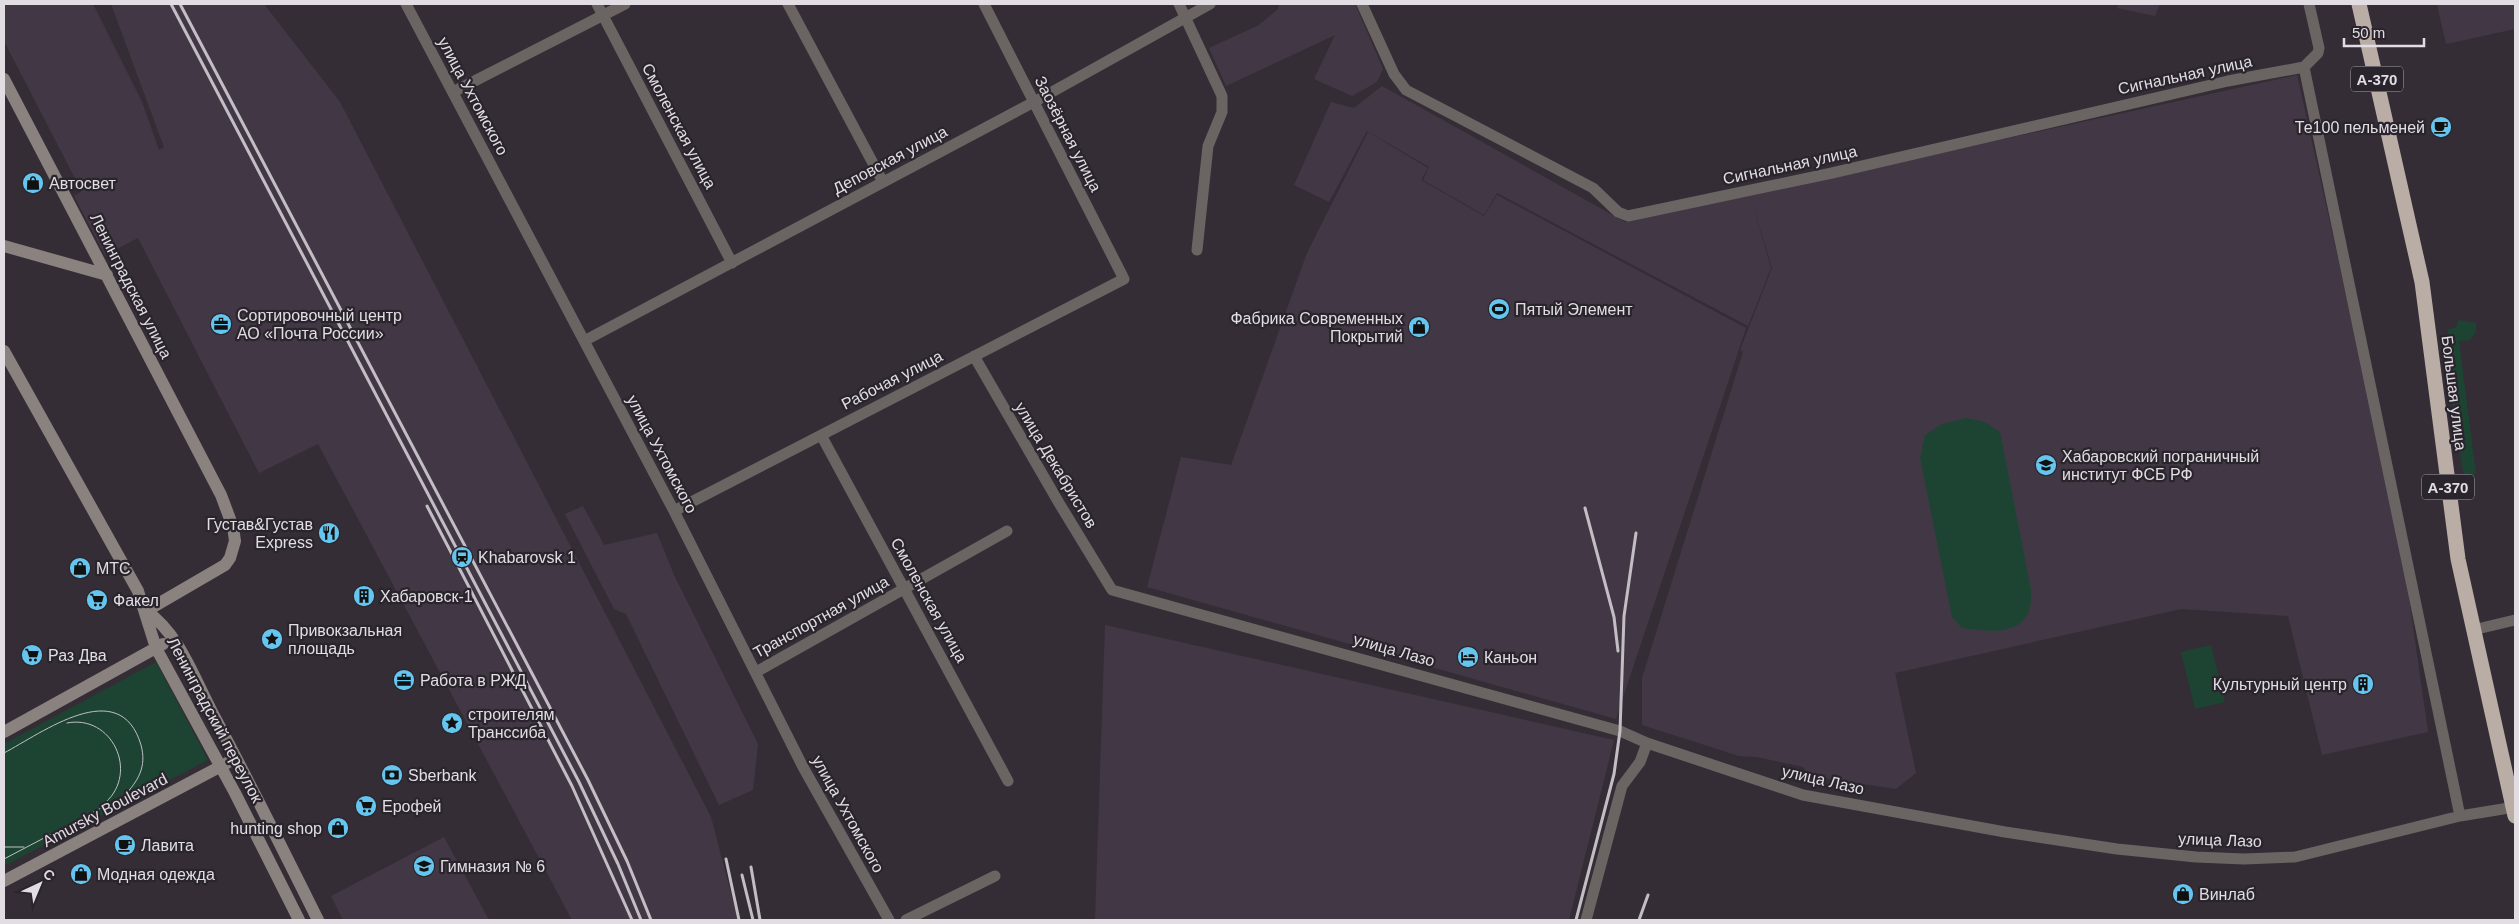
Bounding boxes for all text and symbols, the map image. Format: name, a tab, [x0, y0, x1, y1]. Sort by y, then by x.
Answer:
scale bar	[2344, 15, 2424, 47]
text: 50 m	[2352, 24, 2385, 41]
street label: улица Ухтомского	[435, 34, 511, 158]
street label: Сигнальная улица	[2116, 52, 2254, 98]
street label: Смоленская улица	[639, 60, 719, 192]
road number: А-370	[2351, 66, 2403, 92]
street label: Заозёрная улица	[1032, 73, 1105, 195]
cafe icon: Те100 пельменей	[2429, 115, 2453, 139]
place label: Те100 пельменей	[2295, 119, 2425, 136]
street label: Деповская улица	[830, 123, 950, 197]
street label: Сигнальная улица	[1721, 142, 1859, 188]
shop icon: Автосвет	[21, 171, 45, 195]
place label: Автосвет	[49, 175, 117, 192]
street label: Ленинградская улица	[87, 211, 175, 361]
sports icon: Пятый Элемент	[1487, 297, 1511, 321]
place label: Пятый Элемент	[1515, 301, 1633, 318]
place label: Сортировочный центр АО «Почта России»	[237, 307, 402, 342]
place label: Фабрика Современных Покрытий	[1230, 310, 1403, 345]
office icon: Сортировочный центр АО «Почта России»	[209, 312, 233, 336]
shop icon: Фабрика Современных Покрытий	[1407, 315, 1431, 339]
street label: Большая улица	[2439, 335, 2469, 451]
street label: Рабочая улица	[839, 347, 945, 413]
street label: улица Ухтомского	[624, 392, 700, 516]
street label: улица Декабристов	[1012, 399, 1100, 531]
place label: Хабаровский пограничный институт ФСБ РФ	[2062, 448, 2259, 483]
school or university icon: Хабаровский пограничный институт ФСБ РФ	[2034, 453, 2058, 477]
road number: А-370	[2422, 474, 2474, 500]
place label: Густав&Густав Express	[206, 516, 313, 551]
restaurant icon: Густав&Густав Express	[317, 521, 341, 545]
street label: Смоленская улица	[888, 535, 970, 665]
station icon: Khabarovsk 1	[450, 545, 474, 569]
place label: Khabarovsk 1	[478, 549, 576, 566]
shop icon: МТС	[68, 556, 92, 580]
place label: МТС	[96, 560, 131, 577]
street label: Транспортная улица	[751, 573, 892, 661]
building icon: Хабаровск-1	[352, 584, 376, 608]
supermarket icon: Факел	[85, 588, 109, 612]
place label: Хабаровск-1	[380, 588, 473, 605]
place label: Факел	[113, 592, 159, 609]
place label: Привокзальная площадь	[288, 622, 402, 657]
place icon: Привокзальная площадь	[260, 627, 284, 651]
street label: улица Лазо	[1351, 630, 1437, 670]
street label: Ленинградский переулок	[164, 635, 266, 806]
supermarket icon: Раз Два	[20, 643, 44, 667]
hotel icon: Каньон	[1456, 645, 1480, 669]
place label: Раз Два	[48, 647, 107, 664]
place label: Каньон	[1484, 649, 1537, 666]
office icon: Работа в РЖД	[392, 668, 416, 692]
place label: Работа в РЖД	[420, 672, 526, 689]
building icon: Культурный центр	[2351, 672, 2375, 696]
place label: Культурный центр	[2213, 676, 2347, 693]
place label: строителям Транссиба	[468, 706, 555, 741]
place icon: строителям Транссиба	[440, 711, 464, 735]
street label: улица Ухтомского	[809, 753, 887, 876]
street label: улица Лазо	[1780, 762, 1866, 798]
bank icon: Sberbank	[380, 763, 404, 787]
place label: Sberbank	[408, 767, 477, 784]
street label: Amursky Boulevard	[40, 770, 170, 850]
supermarket icon: Ерофей	[354, 794, 378, 818]
place label: Ерофей	[382, 798, 441, 815]
shop icon: hunting shop	[326, 816, 350, 840]
place label: hunting shop	[230, 820, 322, 837]
street label: улица Лазо	[2178, 830, 2262, 850]
cafe icon: Лавита	[113, 833, 137, 857]
place label: Лавита	[141, 837, 194, 854]
school or university icon: Гимназия № 6	[412, 854, 436, 878]
place label: Гимназия № 6	[440, 858, 545, 875]
north arrow	[15, 859, 65, 909]
shop icon: Модная одежда	[69, 862, 93, 886]
text: С	[40, 865, 58, 884]
place label: Модная одежда	[97, 866, 215, 883]
shop icon: Винлаб	[2171, 882, 2195, 906]
place label: Винлаб	[2199, 886, 2255, 903]

